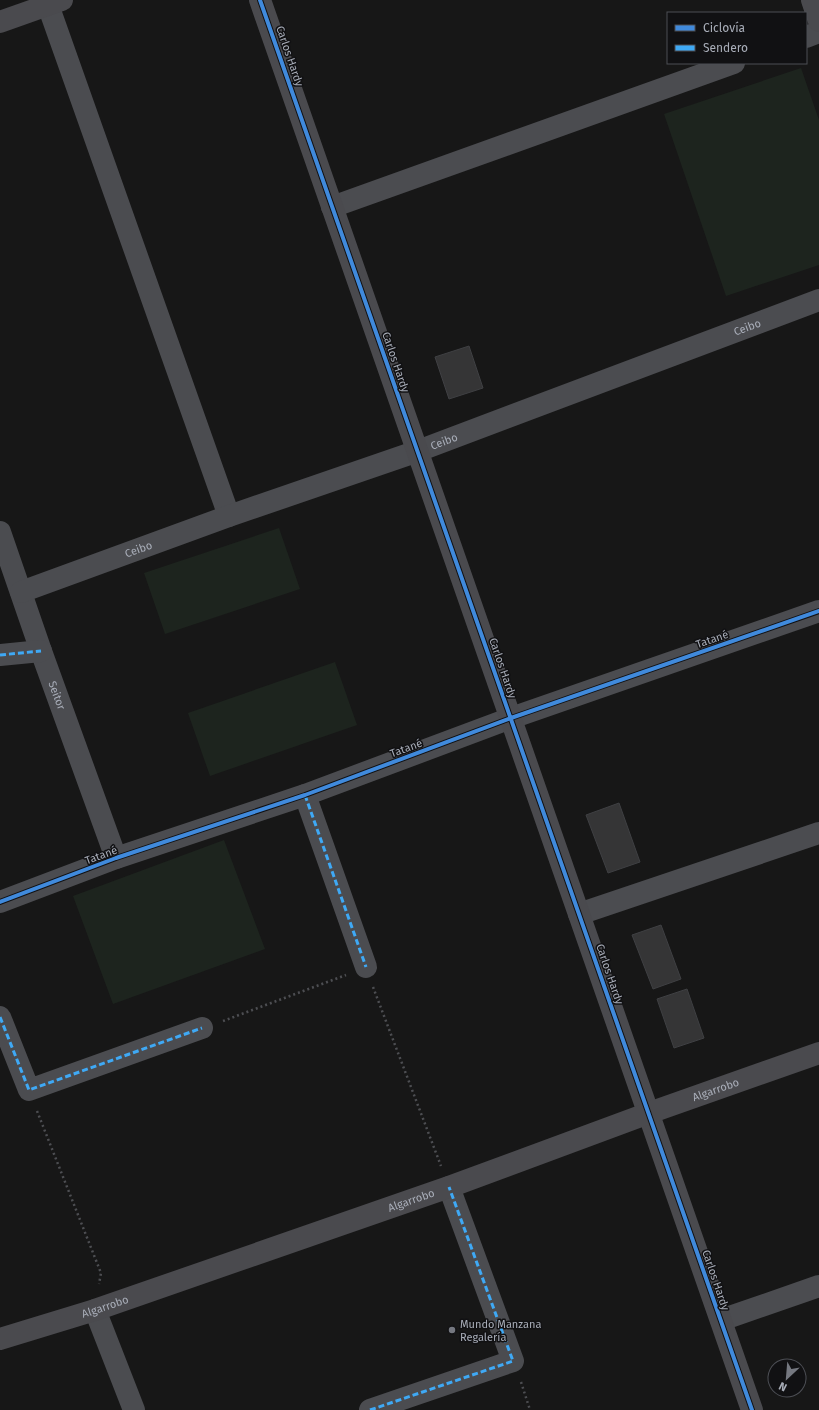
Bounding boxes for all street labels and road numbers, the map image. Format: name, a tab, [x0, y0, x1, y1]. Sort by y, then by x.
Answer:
street label: Carlos Hardy	[273, 24, 306, 89]
street label: Ceibo	[732, 317, 763, 339]
street label: Carlos Hardy	[379, 330, 412, 395]
street label: Ceibo	[429, 431, 459, 453]
street label: Ceibo	[123, 539, 154, 560]
street label: Tatané	[694, 628, 730, 651]
street label: Carlos Hardy	[486, 636, 519, 701]
street label: Seitor	[45, 679, 68, 712]
street label: Tatané	[388, 737, 424, 760]
street label: Tatané	[83, 844, 119, 867]
street label: Carlos Hardy	[593, 942, 626, 1007]
street label: Algarrobo	[691, 1076, 741, 1104]
street label: Algarrobo	[386, 1187, 436, 1215]
street label: Carlos Hardy	[699, 1248, 732, 1313]
street label: Algarrobo	[80, 1293, 130, 1321]

